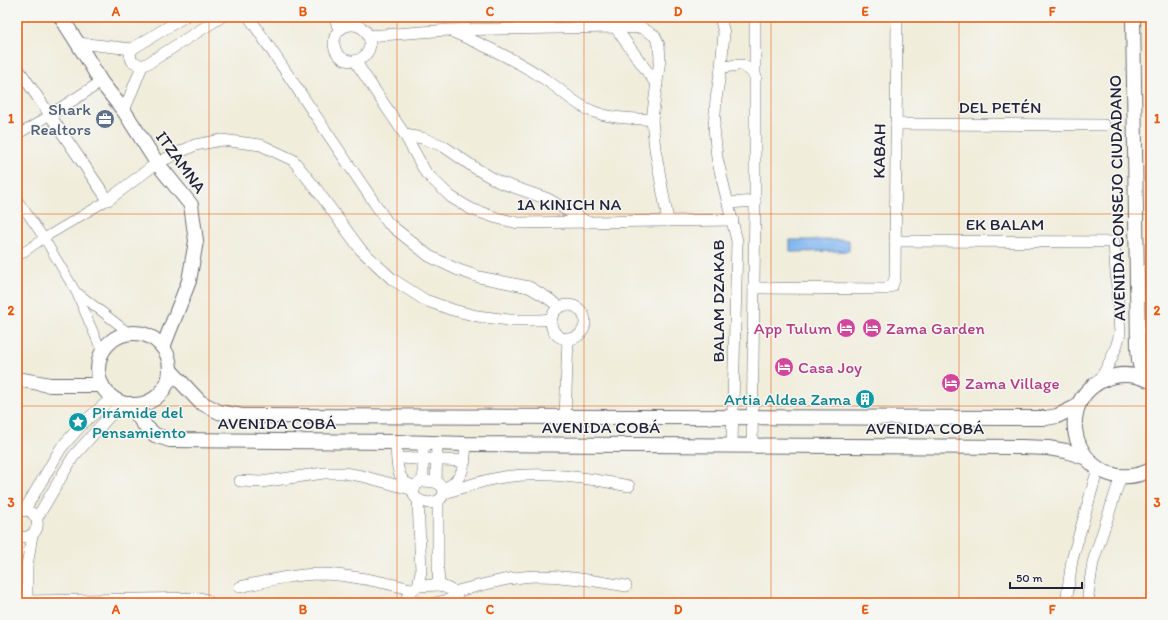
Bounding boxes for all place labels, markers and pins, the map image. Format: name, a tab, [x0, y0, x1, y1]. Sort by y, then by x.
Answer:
place label: Shark Realtors	[30, 99, 91, 139]
office icon: Shark Realtors	[94, 108, 116, 130]
hotel icon: App Tulum	[835, 317, 857, 339]
hotel icon: Zama Garden	[861, 317, 883, 339]
place label: App Tulum	[754, 318, 832, 338]
place label: Zama Garden	[886, 318, 985, 338]
hotel icon: Casa Joy	[773, 356, 795, 378]
place label: Casa Joy	[798, 357, 862, 377]
hotel icon: Zama Village	[940, 372, 962, 394]
place label: Zama Village	[965, 373, 1060, 393]
building icon: Artia Aldea Zama	[854, 388, 876, 410]
place label: Artia Aldea Zama	[724, 389, 851, 409]
place label: Pirámide del Pensamiento	[92, 402, 186, 442]
place icon: Pirámide del Pensamiento	[67, 411, 89, 433]

